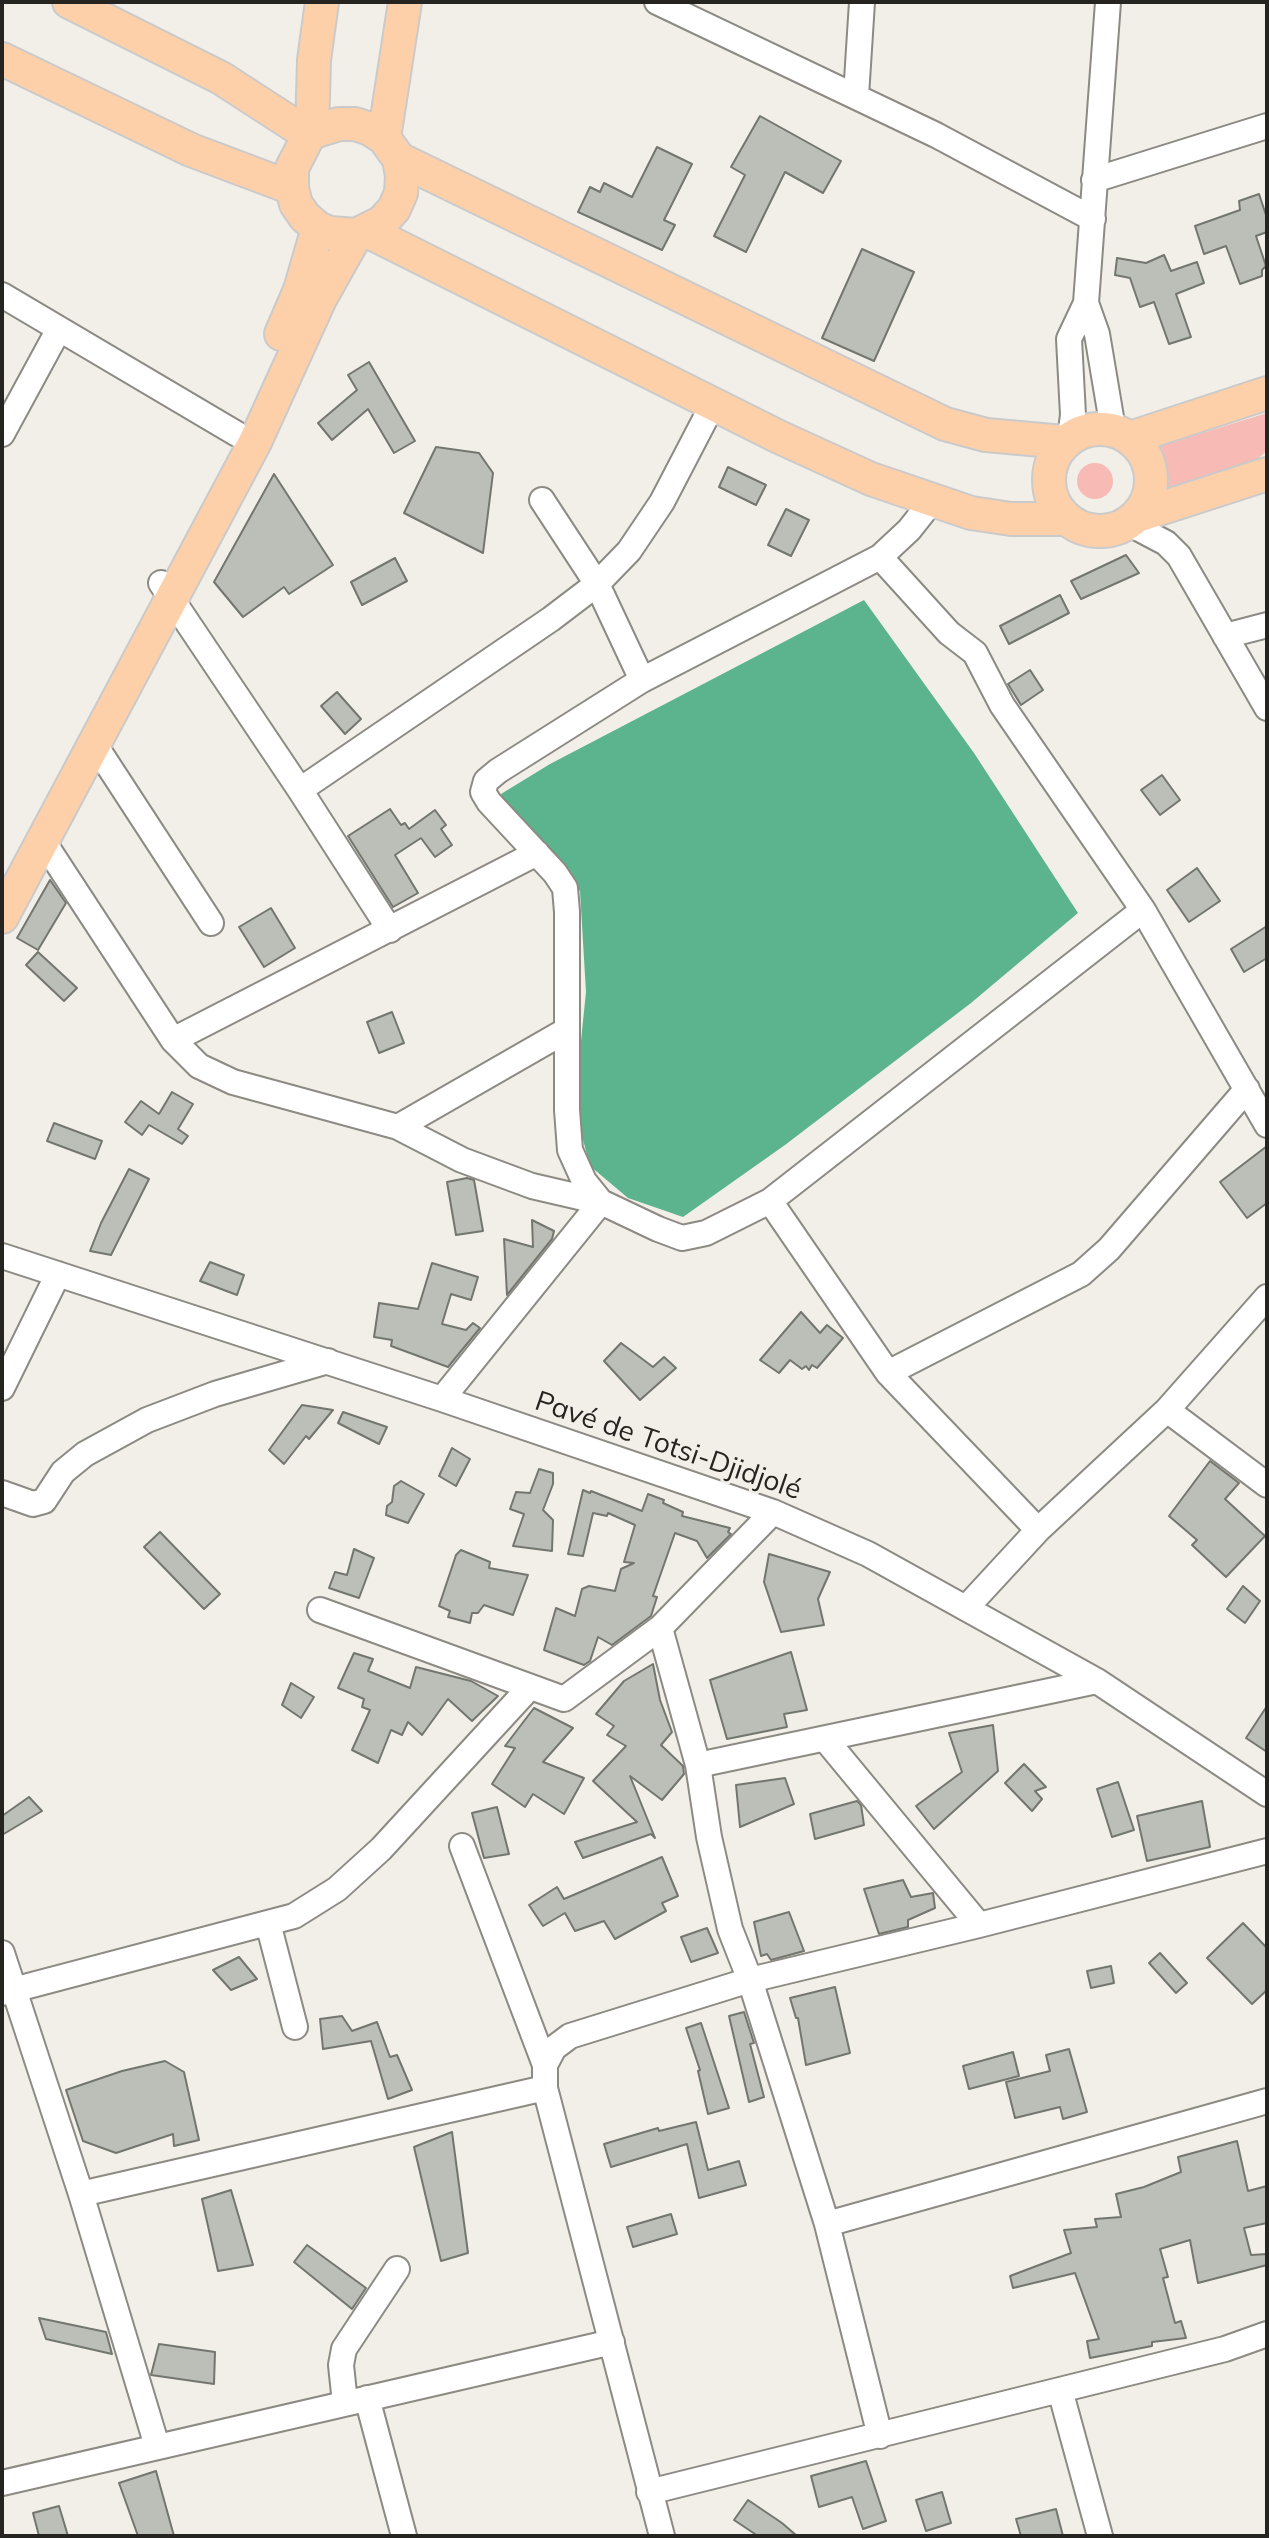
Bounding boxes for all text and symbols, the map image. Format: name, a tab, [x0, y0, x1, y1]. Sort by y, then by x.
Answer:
street label: Pavé de Totsi-Djidjolé	[530, 1385, 806, 1507]

